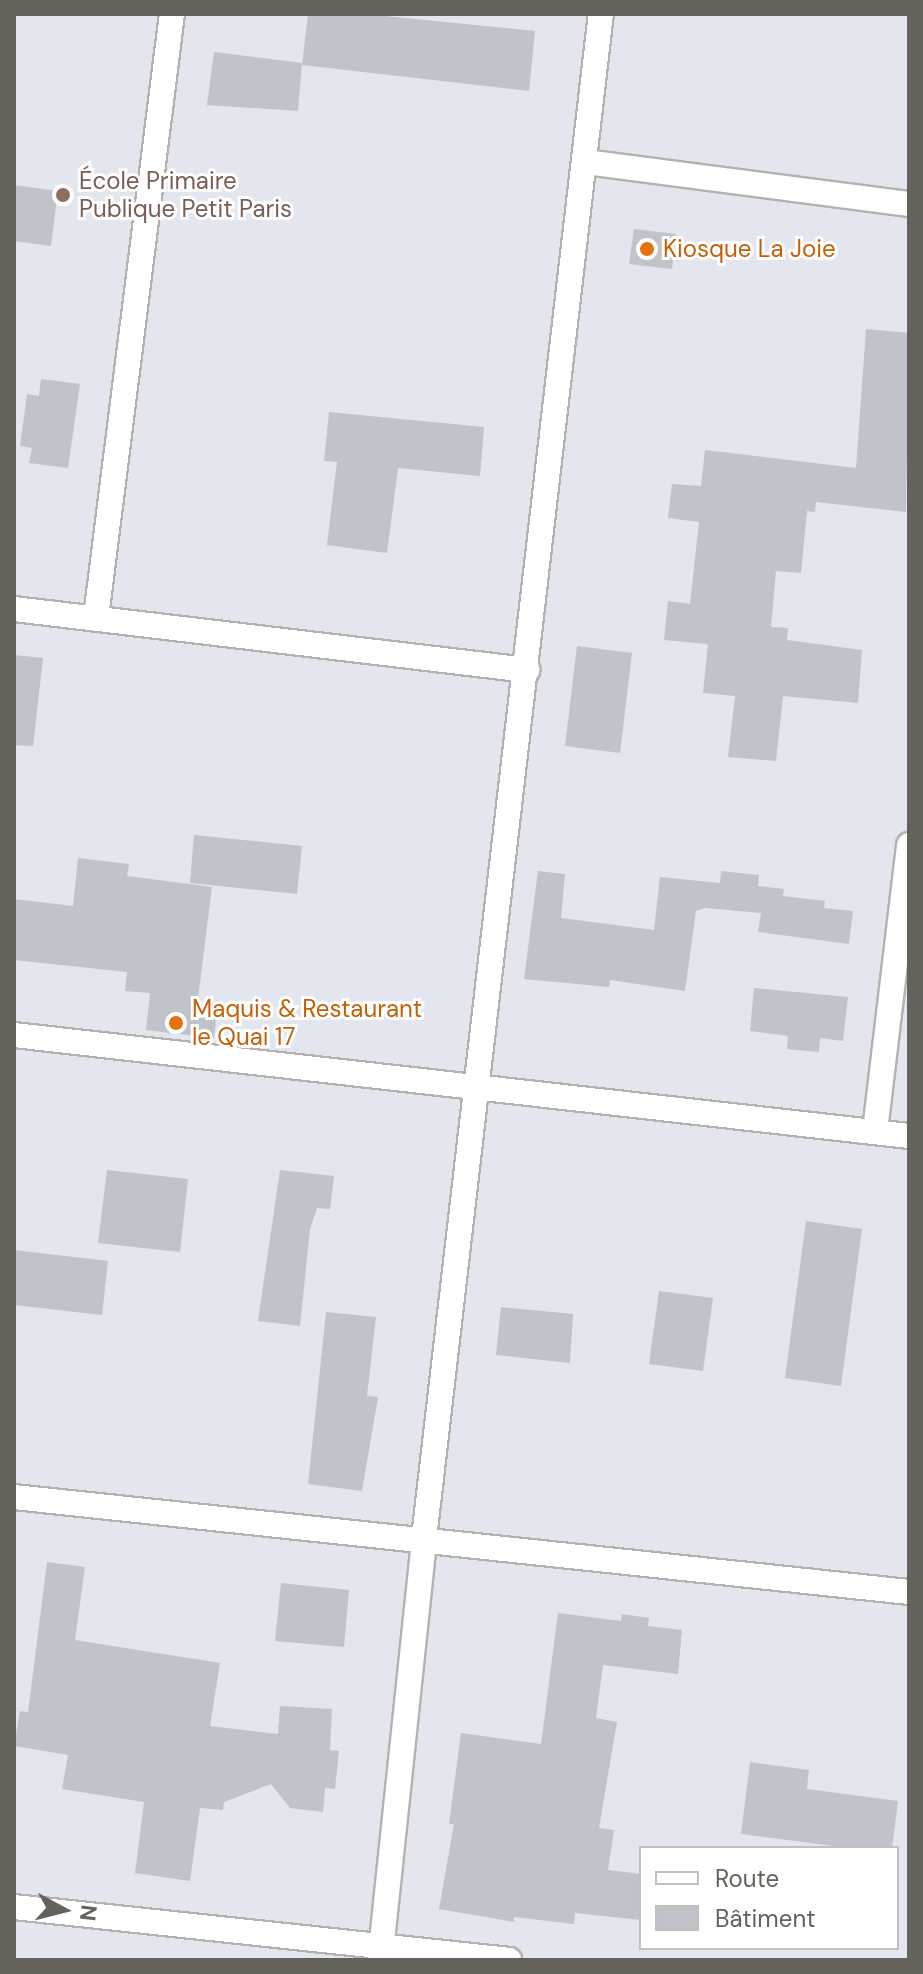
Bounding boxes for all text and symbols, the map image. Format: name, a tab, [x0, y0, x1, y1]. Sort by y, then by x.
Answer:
place label: École Primaire Publique Petit Paris	[79, 167, 292, 223]
marker: École Primaire Publique Petit Paris	[54, 186, 72, 204]
place label: Kiosque La Joie	[663, 235, 836, 263]
marker: Kiosque La Joie	[638, 240, 656, 258]
place label: Maquis & Restaurant le Quai 17	[192, 995, 422, 1051]
marker: Maquis & Restaurant le Quai 17	[167, 1014, 185, 1032]
legend	[639, 1846, 899, 1950]
text: Route	[715, 1863, 779, 1894]
north arrow	[24, 1870, 104, 1950]
text: N	[73, 1903, 104, 1923]
text: Bâtiment	[715, 1903, 816, 1934]

